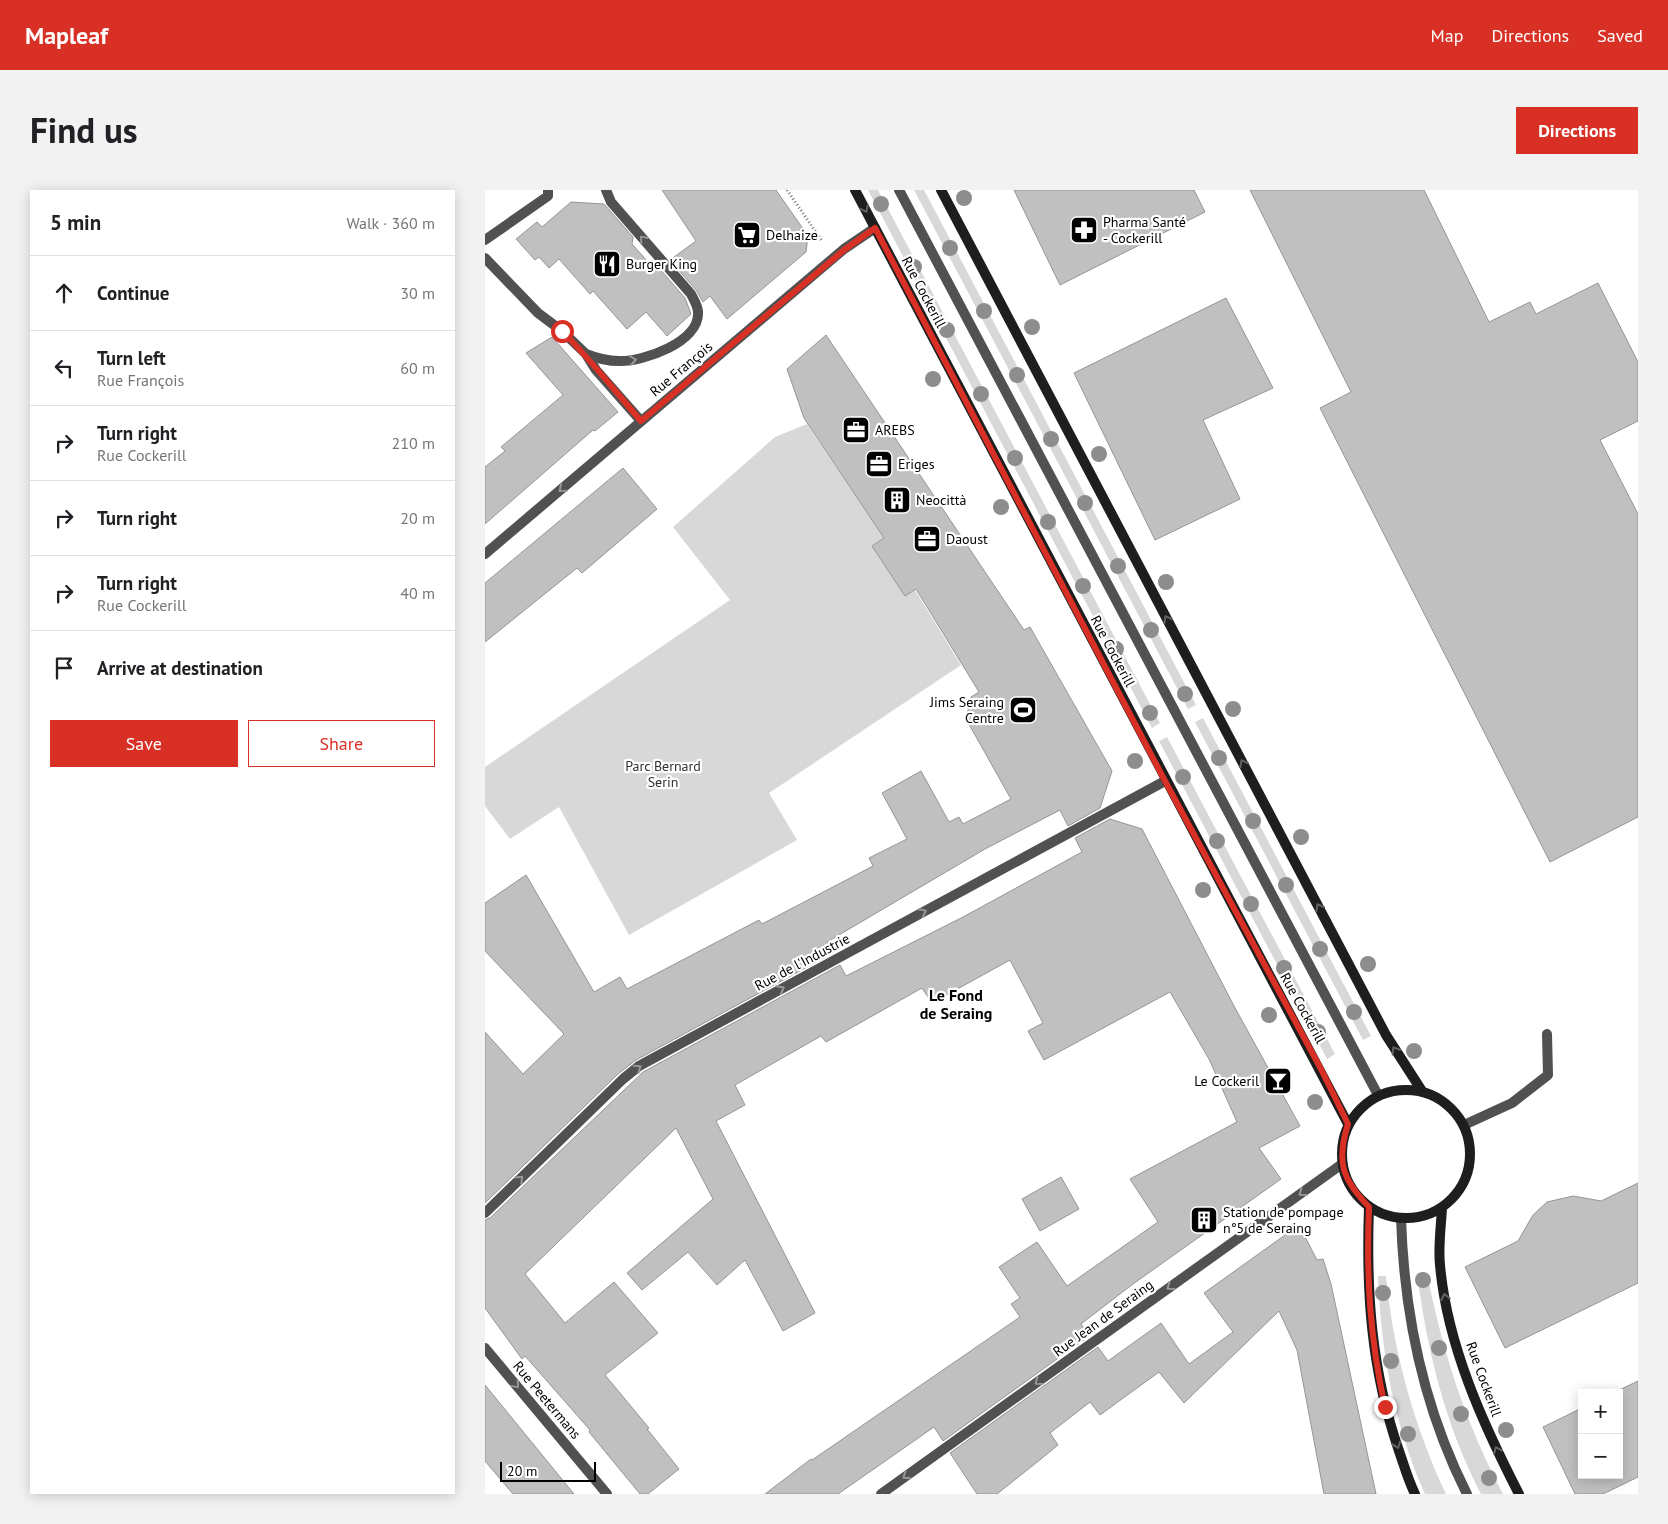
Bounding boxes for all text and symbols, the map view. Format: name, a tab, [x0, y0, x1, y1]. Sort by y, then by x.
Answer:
text: Mapleaf	[25, 20, 108, 51]
text: Map	[1431, 24, 1463, 47]
text: Directions	[1491, 24, 1569, 47]
text: Saved	[1597, 24, 1643, 47]
text: Find us	[30, 107, 138, 153]
button: Directions	[1516, 107, 1638, 154]
one-way arrow	[859, 204, 869, 213]
text: 5 min	[50, 209, 101, 236]
text: Walk · 360 m	[346, 213, 435, 233]
place label: Pharma Santé - Cockerill	[1103, 213, 1186, 247]
pharmacy icon: Pharma Santé - Cockerill	[1069, 215, 1099, 245]
supermarket icon: Delhaize	[732, 220, 762, 250]
place label: Delhaize	[766, 226, 818, 244]
one-way arrow	[639, 235, 648, 244]
restaurant icon: Burger King	[592, 249, 622, 279]
street label: Rue Cockerill	[898, 253, 950, 331]
place label: Burger King	[626, 255, 697, 273]
icon: ahead	[50, 279, 78, 307]
text: Continue	[97, 281, 169, 305]
text: 30 m	[400, 283, 435, 303]
route start	[551, 320, 574, 343]
street label: Rue François	[646, 338, 716, 400]
text: Turn left	[97, 346, 166, 370]
icon: left	[50, 354, 78, 382]
one-way arrow	[629, 355, 637, 365]
text: 60 m	[400, 358, 435, 378]
text: Rue François	[97, 370, 184, 390]
office icon: AREBS	[841, 415, 871, 445]
text: Turn right	[97, 421, 177, 445]
place label: AREBS	[875, 421, 915, 439]
icon: right	[50, 429, 78, 457]
text: 210 m	[392, 433, 435, 453]
text: Rue Cockerill	[97, 445, 186, 465]
office icon: Eriges	[864, 449, 894, 479]
place label: Eriges	[898, 455, 935, 473]
one-way arrow	[558, 483, 567, 492]
building icon: Neocittà	[882, 485, 912, 515]
place label: Neocittà	[916, 491, 966, 509]
icon: right	[50, 504, 78, 532]
text: Turn right	[97, 506, 177, 530]
text: 20 m	[400, 508, 435, 528]
office icon: Daoust	[912, 524, 942, 554]
place label: Daoust	[946, 530, 988, 548]
text: Turn right	[97, 571, 177, 595]
icon: right	[50, 579, 78, 607]
text: 40 m	[400, 583, 435, 603]
text: Rue Cockerill	[97, 595, 186, 615]
street label: Rue Cockerill	[1087, 612, 1139, 690]
one-way arrow	[1164, 615, 1174, 624]
icon: arrive	[50, 654, 78, 682]
text: Arrive at destination	[97, 656, 263, 680]
place label: Jims Seraing Centre	[929, 693, 1004, 727]
sports icon: Jims Seraing Centre	[1008, 695, 1038, 725]
button: Save	[50, 720, 238, 767]
button: Share	[248, 720, 435, 767]
park label: Parc Bernard Serin	[625, 757, 701, 791]
one-way arrow	[1239, 759, 1249, 768]
one-way arrow	[1315, 903, 1325, 912]
one-way arrow	[918, 908, 927, 918]
street label: Rue de l'Industrie	[751, 929, 853, 995]
street label: Rue Cockerill	[1276, 969, 1330, 1047]
one-way arrow	[775, 985, 784, 995]
district label: Le Fond de Seraing	[920, 985, 992, 1023]
one-way arrow	[1392, 1046, 1402, 1055]
one-way arrow	[633, 1064, 642, 1074]
bar icon: Le Cockeril	[1263, 1066, 1293, 1096]
place label: Le Cockeril	[1194, 1072, 1259, 1090]
one-way arrow	[514, 1176, 523, 1185]
one-way arrow	[1298, 1187, 1308, 1196]
place label: Station de pompage n°5 de Seraing	[1223, 1203, 1344, 1237]
building icon: Station de pompage n°5 de Seraing	[1189, 1205, 1219, 1235]
street label: Rue Jean de Seraing	[1049, 1276, 1157, 1360]
one-way arrow	[1166, 1281, 1176, 1290]
one-way arrow	[1441, 1293, 1451, 1301]
street label: Rue Cockerill	[1462, 1339, 1506, 1419]
street label: Rue Peetermans	[509, 1357, 585, 1443]
one-way arrow	[1034, 1376, 1044, 1385]
one-way arrow	[511, 1379, 519, 1388]
map controls	[1578, 1389, 1623, 1479]
button: +	[1578, 1389, 1623, 1434]
route end	[1374, 1396, 1397, 1419]
button: −	[1578, 1434, 1623, 1479]
one-way arrow	[1391, 1440, 1401, 1449]
one-way arrow	[1493, 1446, 1504, 1455]
scale bar	[500, 1459, 596, 1482]
text: 20 m	[507, 1462, 537, 1480]
one-way arrow	[903, 1471, 912, 1479]

